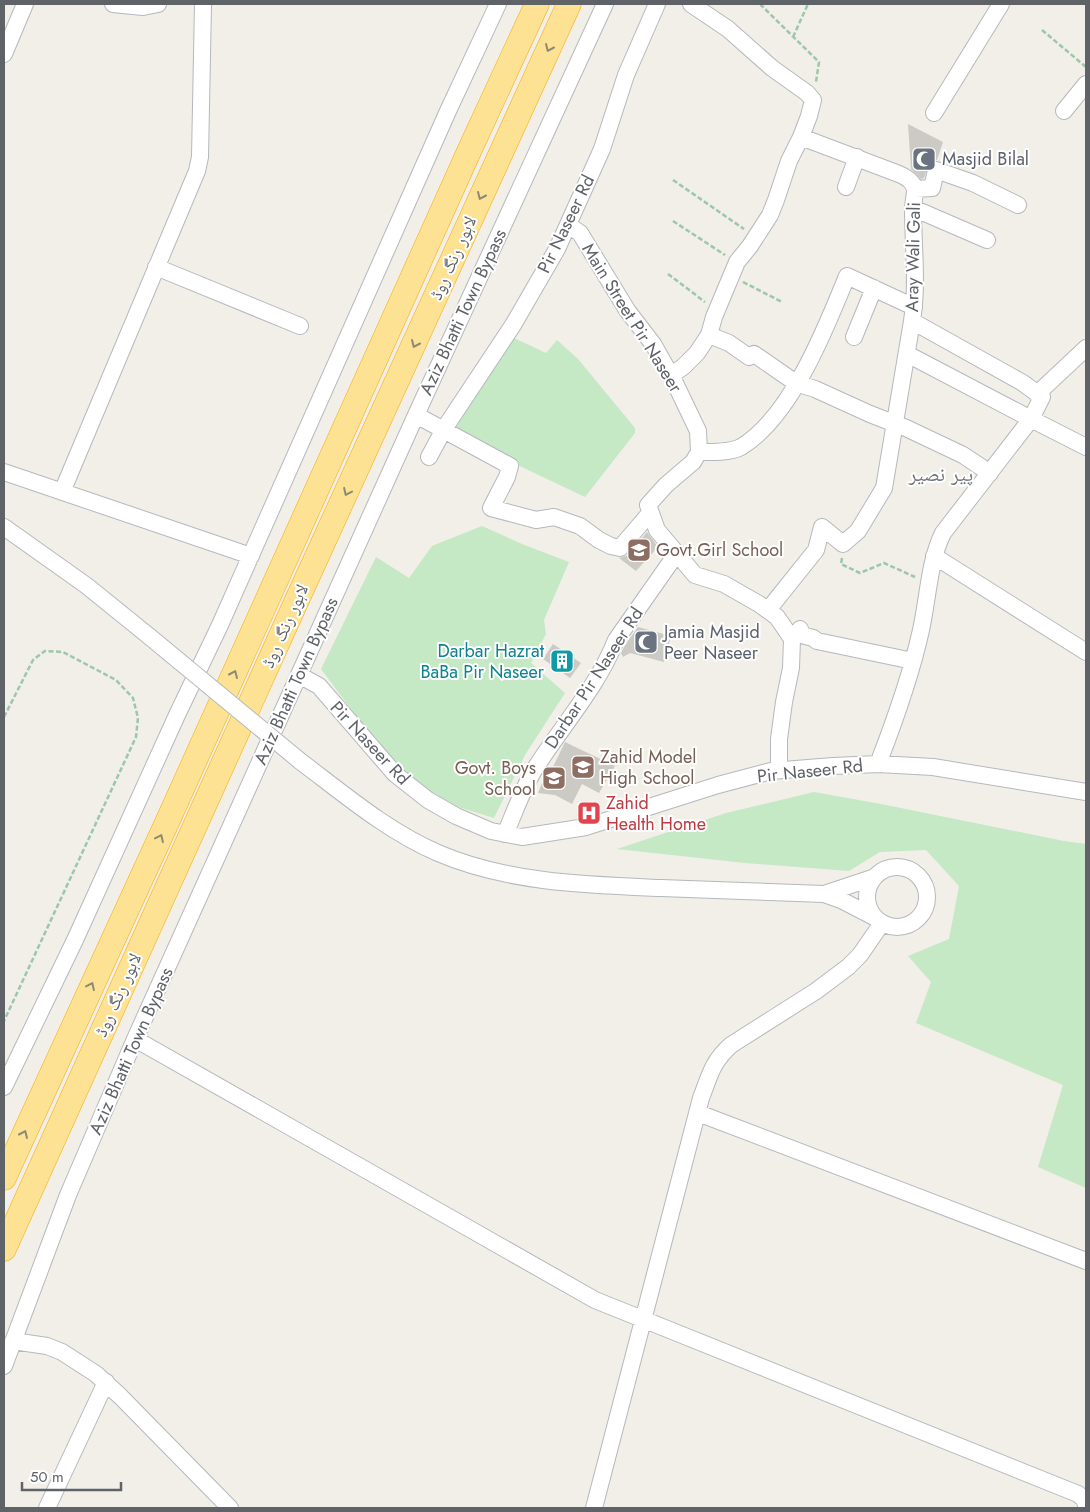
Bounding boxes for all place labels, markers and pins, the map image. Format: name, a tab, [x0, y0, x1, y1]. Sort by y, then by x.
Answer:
mosque icon: Masjid Bilal	[911, 146, 937, 172]
place label: Masjid Bilal	[942, 146, 1029, 172]
school or university icon: Govt.Girl School	[626, 537, 652, 563]
place label: Govt.Girl School	[656, 537, 783, 563]
place label: Jamia Masjid Peer Naseer	[662, 619, 760, 666]
mosque icon: Jamia Masjid Peer Naseer	[633, 629, 659, 655]
place label: Darbar Hazrat BaBa Pir Naseer	[421, 638, 545, 685]
building icon: Darbar Hazrat BaBa Pir Naseer	[549, 648, 575, 674]
place label: Zahid Model High School	[600, 744, 696, 791]
school or university icon: Zahid Model High School	[570, 754, 596, 780]
place label: Govt. Boys School	[455, 755, 536, 802]
school or university icon: Govt. Boys School	[541, 765, 567, 791]
place label: Zahid Health Home	[606, 790, 706, 837]
hospital icon: Zahid Health Home	[576, 800, 602, 826]

